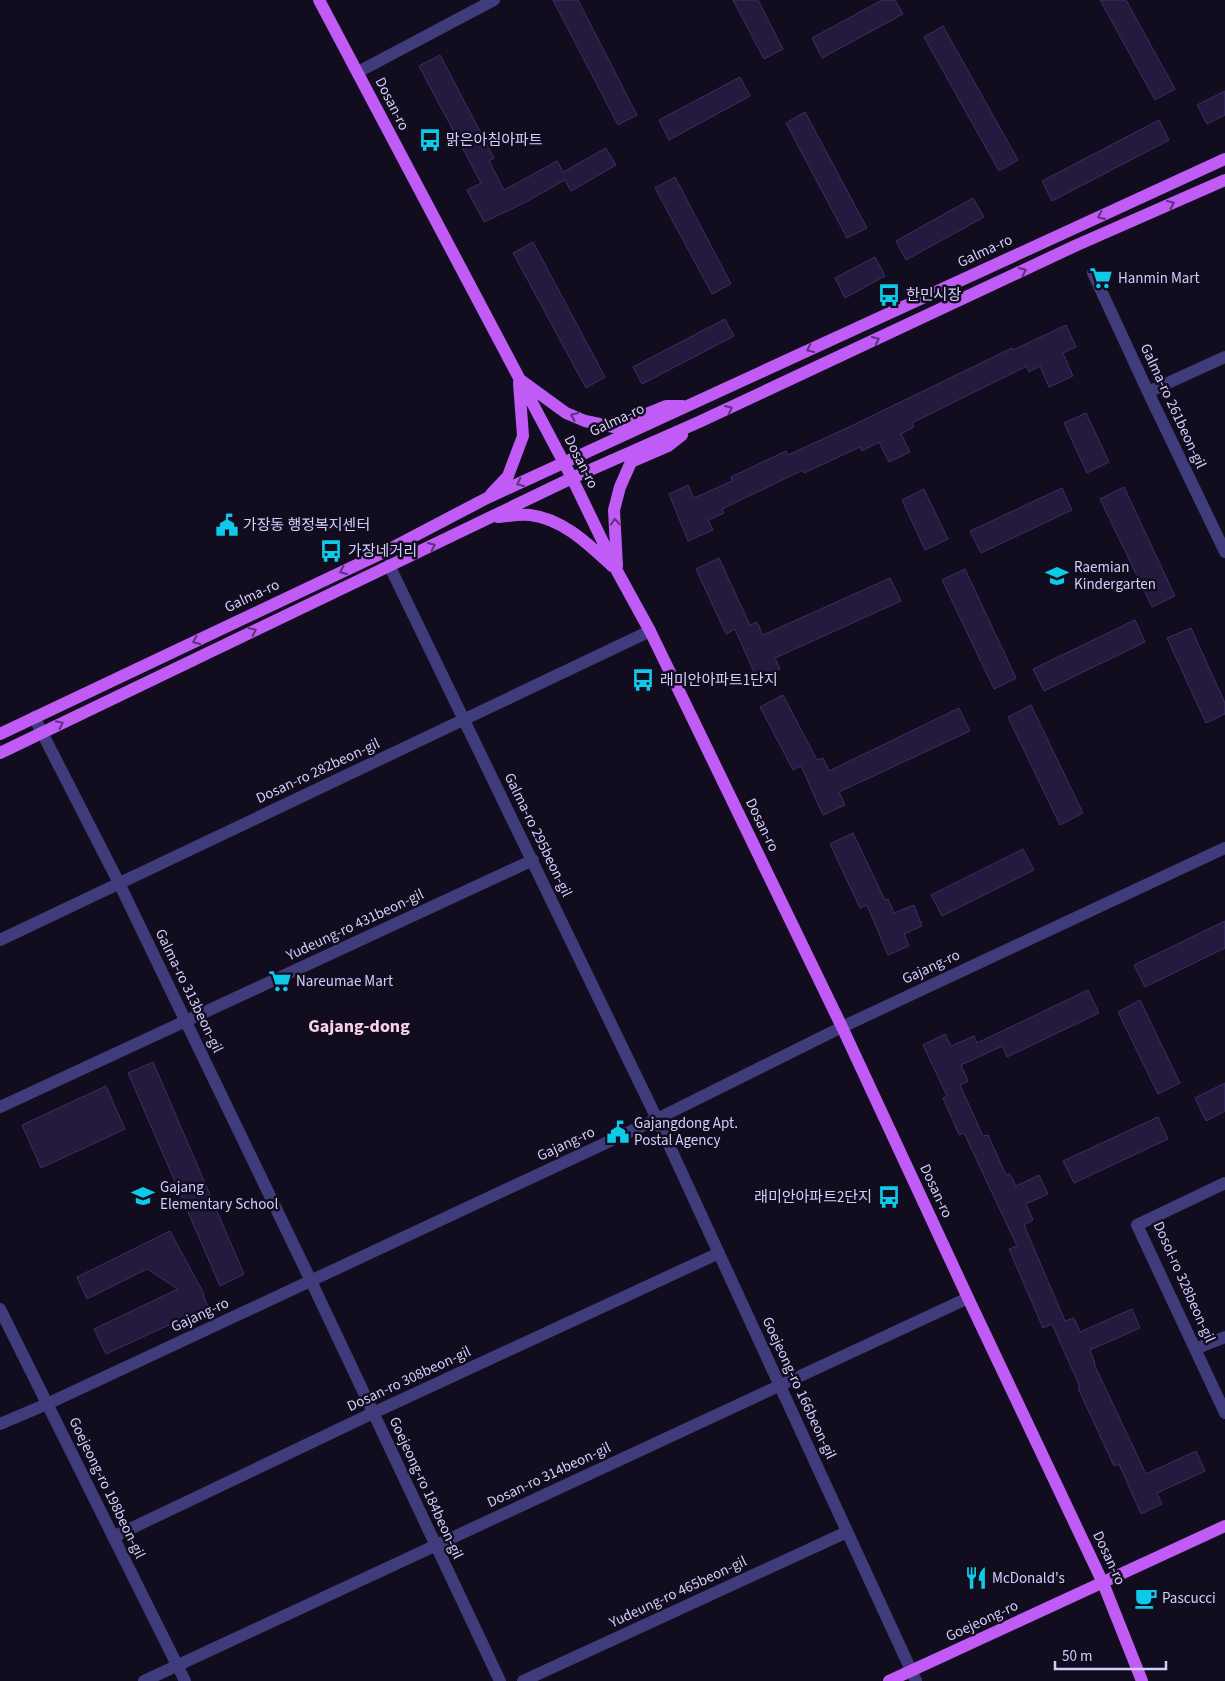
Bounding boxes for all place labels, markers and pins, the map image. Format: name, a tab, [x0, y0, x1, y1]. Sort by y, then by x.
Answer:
bus stop icon: 맑은아침아파트	[417, 127, 443, 153]
place label: 맑은아침아파트	[446, 130, 543, 151]
supermarket icon: Hanmin Mart	[1088, 265, 1114, 291]
place label: Hanmin Mart	[1118, 268, 1200, 289]
bus stop icon: 한민시장	[876, 282, 902, 308]
place label: 한민시장	[906, 285, 961, 306]
public building icon: 가장동 행정복지센터	[214, 512, 240, 538]
place label: 가장동 행정복지센터	[243, 515, 370, 536]
bus stop icon: 가장네거리	[318, 538, 344, 564]
place label: 가장네거리	[348, 541, 417, 562]
place label: Raemian Kindergarten	[1074, 557, 1156, 595]
school or university icon: Raemian Kindergarten	[1044, 563, 1070, 589]
bus stop icon: 래미안아파트1단지	[630, 667, 656, 693]
place label: 래미안아파트1단지	[660, 670, 778, 691]
supermarket icon: Nareumae Mart	[267, 968, 293, 994]
place label: Nareumae Mart	[296, 971, 393, 992]
place label: Gajangdong Apt. Postal Agency	[634, 1113, 738, 1151]
public building icon: Gajangdong Apt. Postal Agency	[605, 1119, 631, 1145]
place label: Gajang Elementary School	[160, 1177, 278, 1215]
school or university icon: Gajang Elementary School	[130, 1183, 156, 1209]
bus stop icon: 래미안아파트2단지	[876, 1184, 902, 1210]
place label: 래미안아파트2단지	[754, 1187, 872, 1208]
restaurant icon: McDonald's	[963, 1565, 989, 1591]
place label: McDonald's	[992, 1568, 1065, 1589]
cafe icon: Pascucci	[1133, 1585, 1159, 1611]
place label: Pascucci	[1162, 1588, 1216, 1609]

